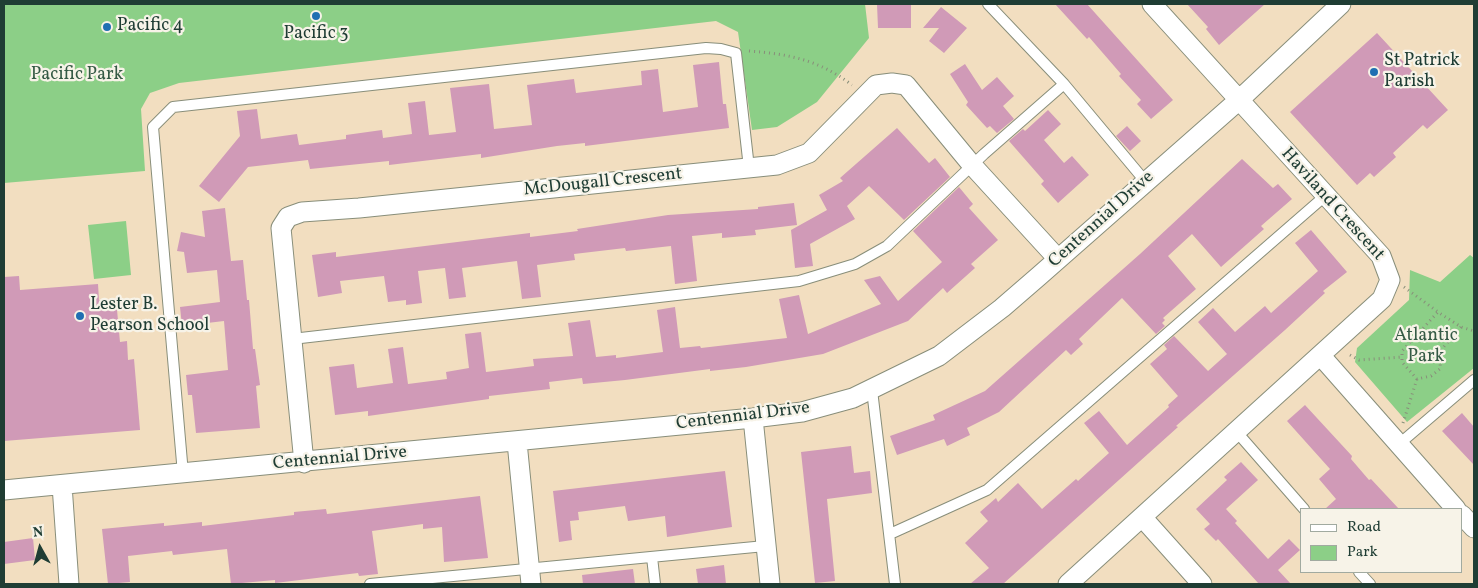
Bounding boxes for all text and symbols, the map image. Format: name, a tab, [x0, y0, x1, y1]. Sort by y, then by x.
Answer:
marker: Pacific 3	[310, 10, 322, 22]
place label: Pacific 4	[117, 16, 184, 38]
marker: Pacific 4	[101, 21, 113, 33]
place label: Pacific 3	[283, 24, 349, 46]
place label: St Patrick Parish	[1384, 51, 1460, 94]
park label: Pacific Park	[31, 65, 123, 87]
marker: St Patrick Parish	[1368, 66, 1380, 78]
street label: Haviland Crescent	[1275, 144, 1389, 266]
street label: McDougall Crescent	[523, 164, 683, 202]
street label: Centennial Drive	[1045, 167, 1159, 273]
place label: Lester B. Pearson School	[90, 295, 209, 338]
marker: Lester B. Pearson School	[74, 310, 86, 322]
park label: Atlantic Park	[1394, 326, 1458, 368]
street label: Centennial Drive	[675, 398, 811, 436]
street label: Centennial Drive	[272, 442, 408, 476]
legend	[1300, 508, 1463, 573]
text: Road	[1347, 517, 1381, 538]
north arrow	[15, 523, 65, 573]
text: N	[32, 523, 44, 543]
text: Park	[1347, 542, 1378, 563]

